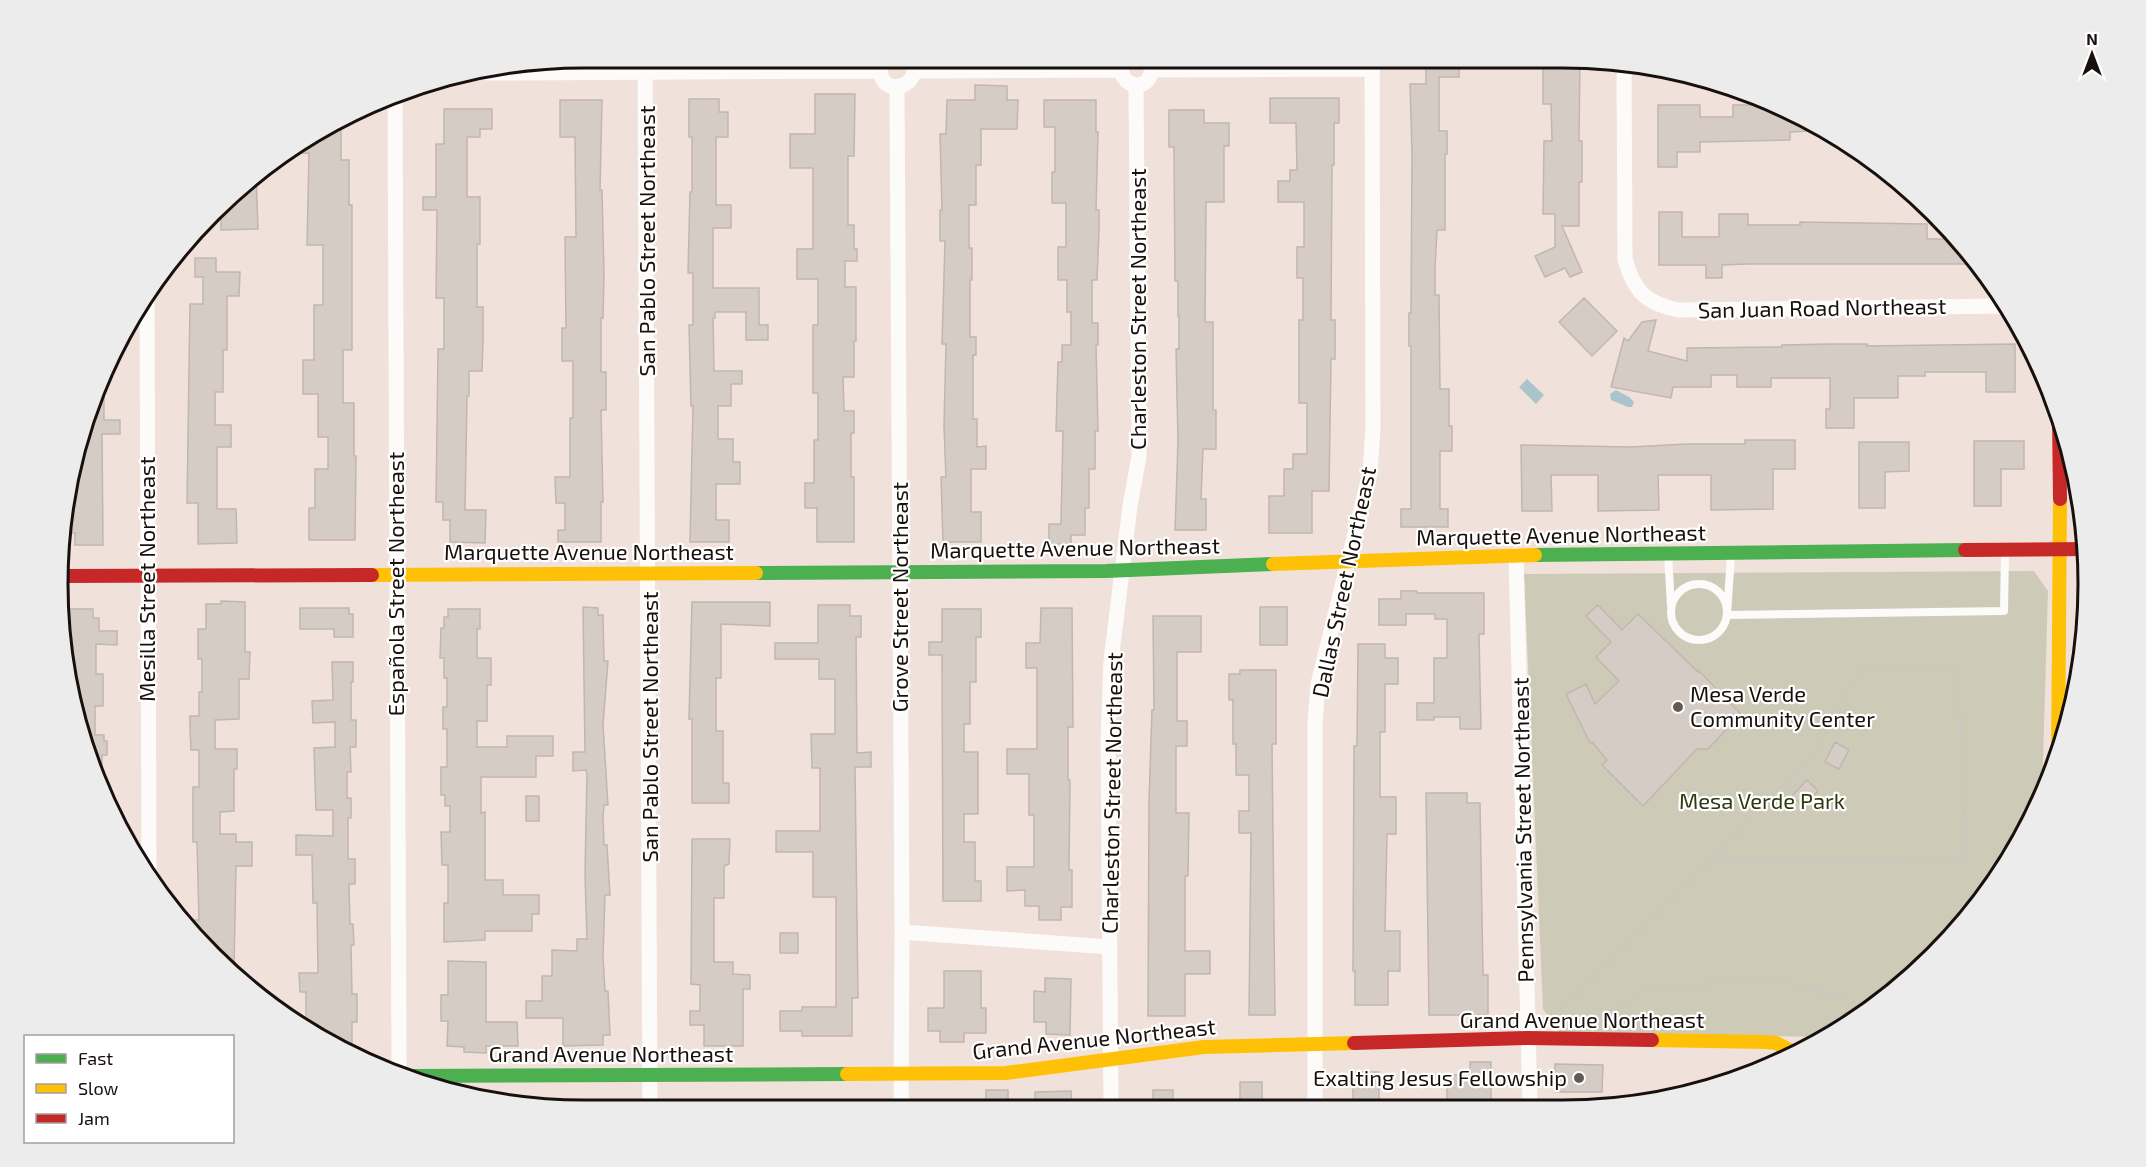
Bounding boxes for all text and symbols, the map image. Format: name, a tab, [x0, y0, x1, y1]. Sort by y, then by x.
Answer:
north arrow	[2062, 24, 2122, 84]
text: N	[2086, 29, 2098, 48]
street label: San Pablo Street Northeast	[633, 105, 659, 377]
street label: Charleston Street Northeast	[1124, 168, 1150, 450]
street label: San Juan Road Northeast	[1698, 292, 1946, 322]
street label: Española Street Northeast	[382, 452, 408, 716]
street label: Mesilla Street Northeast	[133, 456, 159, 702]
street label: Dallas Street Northeast	[1306, 464, 1380, 700]
street label: Grove Street Northeast	[886, 482, 912, 712]
street label: Marquette Avenue Northeast	[1416, 518, 1706, 550]
street label: Marquette Avenue Northeast	[930, 531, 1220, 563]
street label: Marquette Avenue Northeast	[444, 538, 734, 564]
street label: San Pablo Street Northeast	[636, 591, 662, 863]
street label: Charleston Street Northeast	[1096, 652, 1126, 934]
street label: Pennsylvania Street Northeast	[1506, 677, 1538, 983]
place label: Mesa Verde Community Center	[1690, 680, 1875, 731]
marker: Mesa Verde Community Center	[1671, 700, 1685, 714]
park label: Mesa Verde Park	[1679, 787, 1845, 813]
street label: Grand Avenue Northeast	[1460, 1006, 1704, 1032]
street label: Grand Avenue Northeast	[971, 1012, 1217, 1064]
legend	[24, 1035, 234, 1143]
street label: Grand Avenue Northeast	[489, 1040, 733, 1066]
text: Fast	[78, 1047, 113, 1069]
place label: Exalting Jesus Fellowship	[1313, 1064, 1567, 1090]
marker: Exalting Jesus Fellowship	[1572, 1071, 1586, 1085]
text: Slow	[78, 1077, 119, 1099]
text: Jam	[78, 1107, 110, 1129]

